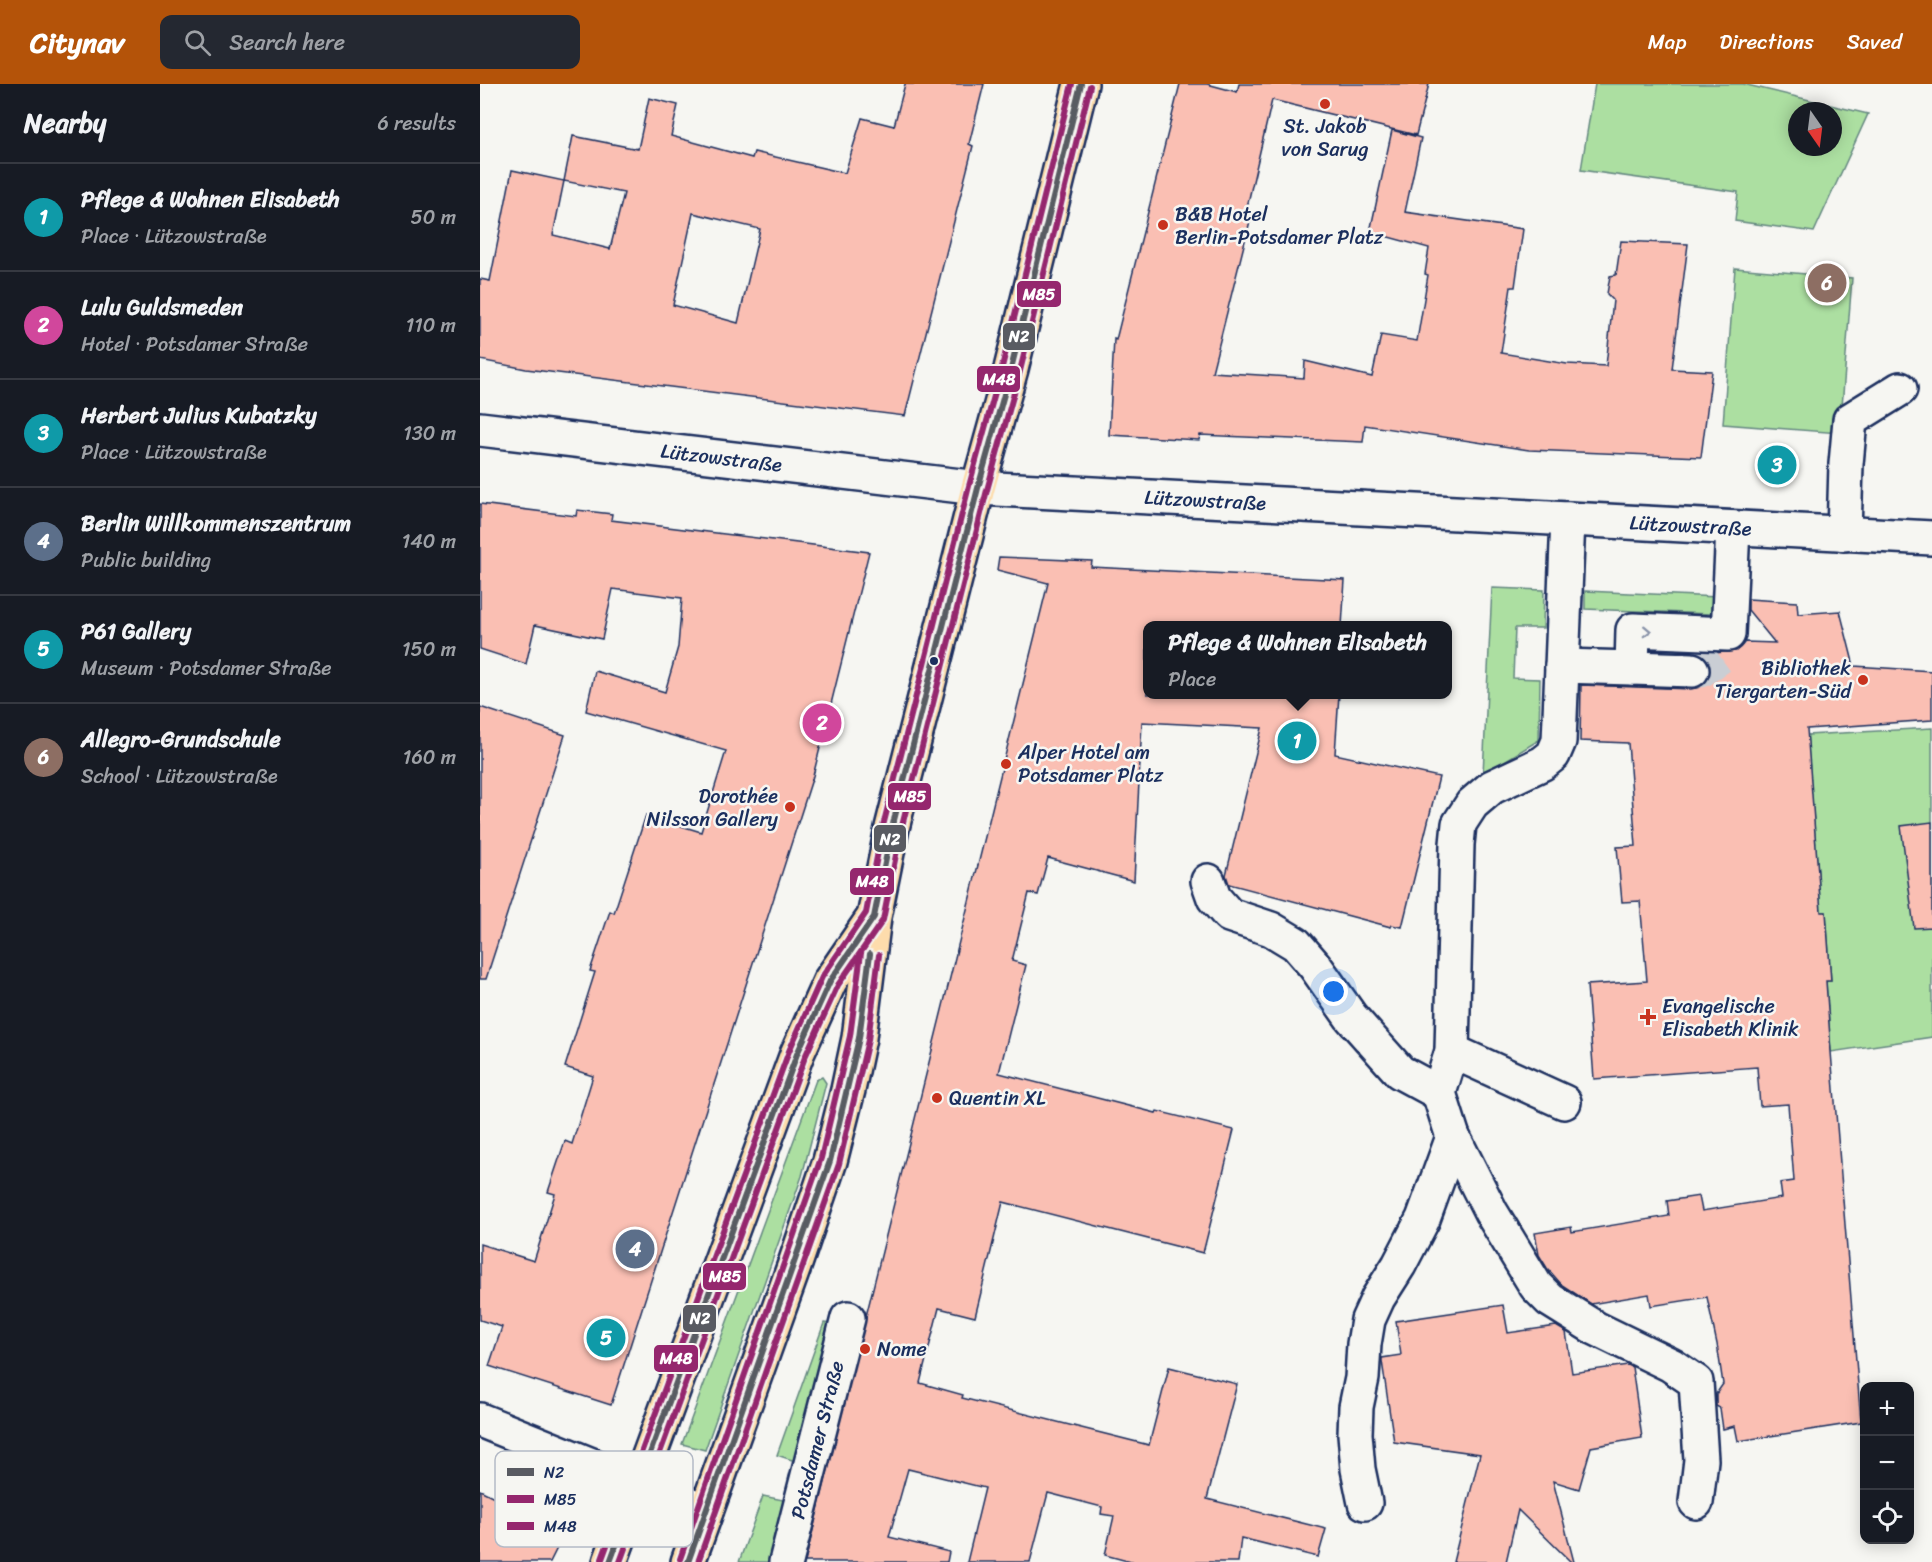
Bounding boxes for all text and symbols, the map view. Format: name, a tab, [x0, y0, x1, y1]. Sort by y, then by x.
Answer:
search box	[160, 15, 580, 69]
text: Citynav	[30, 18, 124, 67]
text: Search here	[229, 23, 345, 62]
text: Map	[1648, 23, 1686, 61]
text: Directions	[1719, 23, 1814, 61]
text: Saved	[1847, 23, 1902, 61]
icon: search	[181, 26, 214, 59]
marker: St. Jakob von Sarug	[1318, 97, 1332, 111]
text: Nearby	[24, 100, 106, 146]
north arrow	[1788, 102, 1842, 156]
text: 6 results	[377, 106, 456, 141]
place label: St. Jakob von Sarug	[1281, 109, 1369, 167]
text: Pflege & Wohnen Elisabeth	[81, 180, 340, 219]
place label: B&B Hotel Berlin-Potsdamer Platz	[1175, 197, 1384, 255]
text: 1	[39, 200, 48, 235]
text: 50 m	[411, 200, 456, 235]
marker: B&B Hotel Berlin-Potsdamer Platz	[1156, 218, 1170, 232]
text: Place · Lützowstraße	[81, 219, 267, 254]
pin: 6	[1808, 260, 1846, 306]
line badge: M85	[1016, 280, 1062, 308]
text: M85	[1022, 280, 1055, 309]
text: Lulu Guldsmeden	[81, 288, 243, 327]
text: 2	[38, 308, 49, 343]
text: 110 m	[406, 308, 456, 343]
line badge: N2	[1002, 322, 1036, 351]
text: N2	[1008, 322, 1030, 351]
text: Hotel · Potsdamer Straße	[81, 327, 308, 362]
line badge: M48	[976, 365, 1021, 393]
text: M48	[982, 365, 1016, 394]
text: Herbert Julius Kubatzky	[81, 396, 317, 435]
text: 3	[38, 416, 49, 451]
text: 130 m	[403, 416, 456, 451]
street label: Lützowstraße	[659, 434, 784, 483]
text: Place · Lützowstraße	[81, 435, 267, 470]
pin: 3	[1758, 442, 1796, 488]
street label: Lützowstraße	[1143, 480, 1267, 521]
text: Berlin Willkommenszentrum	[81, 504, 351, 543]
street label: Lützowstraße	[1629, 505, 1753, 547]
text: 4	[37, 524, 50, 559]
text: 140 m	[402, 524, 456, 559]
text: Public building	[81, 543, 211, 578]
text: P61 Gallery	[81, 612, 191, 651]
popup	[1143, 621, 1452, 699]
text: Pflege & Wohnen Elisabeth	[1168, 623, 1427, 662]
one-way arrow	[1642, 624, 1651, 637]
text: 5	[37, 632, 50, 667]
text: 150 m	[402, 632, 456, 667]
text: Museum · Potsdamer Straße	[81, 651, 332, 686]
place label: Bibliothek Tiergarten-Süd	[1715, 651, 1852, 709]
unlabelled marker	[928, 655, 940, 667]
text: Place	[1168, 662, 1216, 697]
marker: Bibliothek Tiergarten-Süd	[1856, 673, 1870, 687]
pin: 2	[802, 700, 842, 746]
pin: 1	[1278, 718, 1316, 764]
text: Allegro-Grundschule	[81, 720, 281, 759]
place label: Alper Hotel am Potsdamer Platz	[1017, 735, 1164, 793]
text: 6	[38, 740, 49, 775]
text: 160 m	[403, 740, 456, 775]
marker: Alper Hotel am Potsdamer Platz	[999, 757, 1013, 771]
text: School · Lützowstraße	[81, 759, 278, 794]
place label: Dorothée Nilsson Gallery	[647, 779, 779, 837]
line badge: M85	[887, 782, 932, 811]
text: M85	[893, 782, 926, 811]
marker: Dorothée Nilsson Gallery	[783, 800, 797, 814]
line badge: N2	[873, 824, 907, 853]
text: N2	[879, 825, 901, 854]
line badge: M48	[849, 867, 895, 896]
text: M48	[855, 867, 889, 896]
your location	[1319, 977, 1348, 1006]
place label: Evangelische Elisabeth Klinik	[1662, 989, 1799, 1047]
marker: Evangelische Elisabeth Klinik	[1639, 1008, 1657, 1026]
place label: Quentin XL	[949, 1081, 1046, 1116]
marker: Quentin XL	[930, 1091, 944, 1105]
pin: 4	[616, 1226, 654, 1272]
line badge: M85	[702, 1262, 747, 1291]
text: M85	[708, 1262, 741, 1291]
line badge: N2	[682, 1304, 717, 1333]
text: N2	[689, 1304, 711, 1333]
pin: 5	[586, 1316, 626, 1360]
place label: Nome	[877, 1332, 927, 1367]
marker: Nome	[858, 1342, 872, 1356]
line badge: M48	[653, 1344, 699, 1373]
text: M48	[659, 1344, 693, 1373]
street label: Potsdamer Straße	[781, 1357, 854, 1523]
map controls	[1860, 1382, 1914, 1544]
button: +	[1860, 1382, 1914, 1436]
button: −	[1860, 1436, 1914, 1490]
legend	[495, 1451, 693, 1547]
text: N2	[544, 1458, 564, 1487]
text: M85	[544, 1485, 577, 1514]
button: locate	[1860, 1490, 1914, 1544]
text: M48	[544, 1512, 577, 1541]

